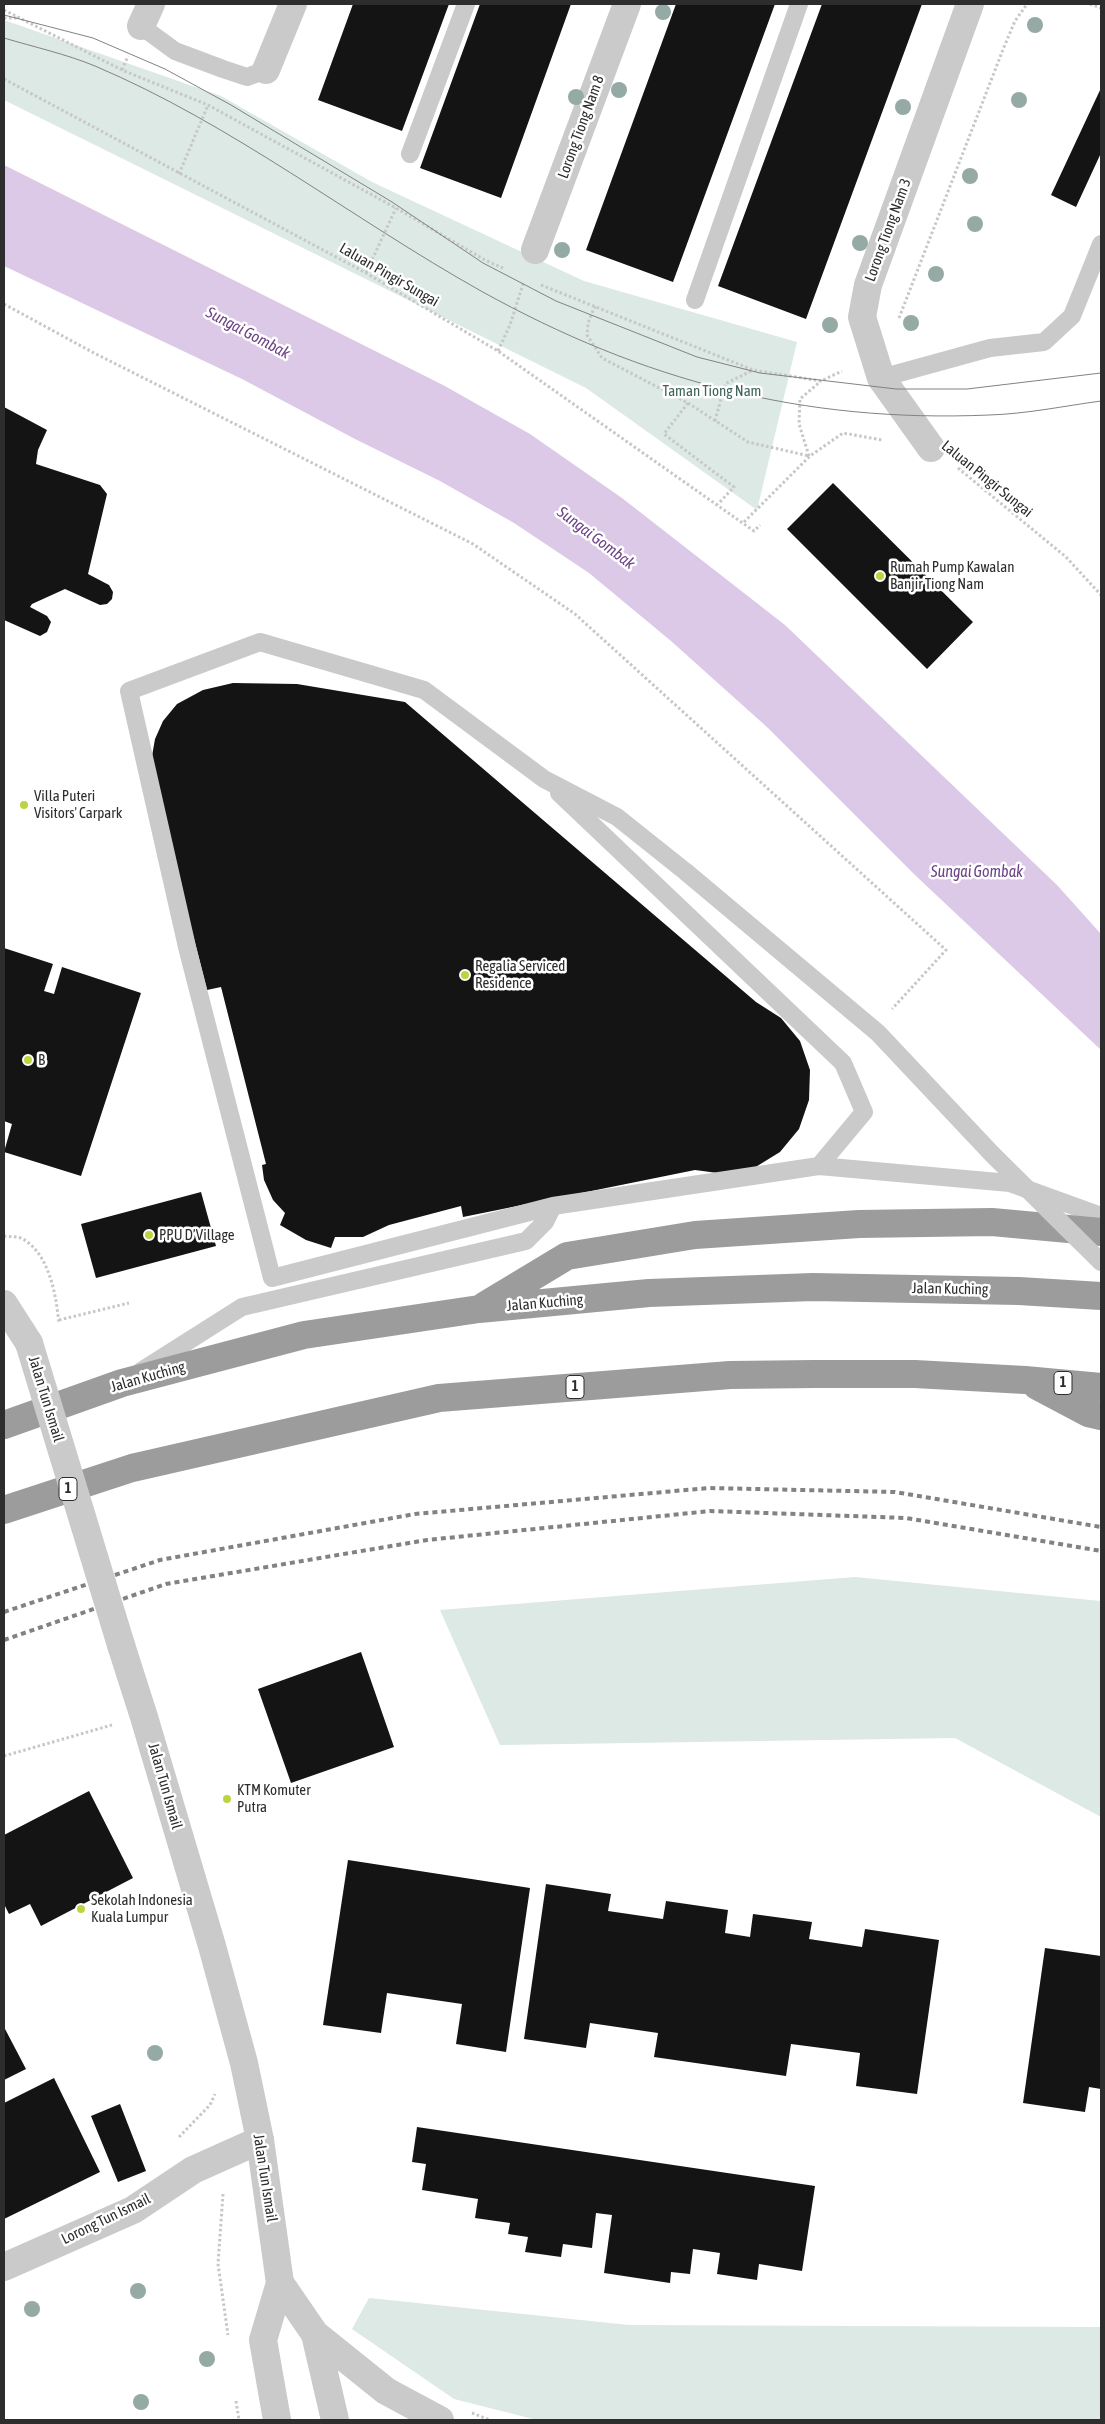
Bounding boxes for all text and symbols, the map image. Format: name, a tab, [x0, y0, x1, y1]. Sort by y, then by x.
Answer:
street label: Lorong Tiong Nam 8	[554, 73, 608, 181]
street label: Lorong Tiong Nam 3	[861, 176, 915, 284]
street label: Laluan Pingir Sungai	[336, 239, 442, 311]
water label: Sungai Gombak	[203, 303, 293, 363]
park label: Taman Tiong Nam	[663, 382, 761, 400]
street label: Laluan Pingir Sungai	[938, 437, 1036, 521]
water label: Sungai Gombak	[553, 503, 639, 573]
place label: Rumah Pump Kawalan Banjir Tiong Nam	[890, 558, 1014, 593]
marker: Rumah Pump Kawalan Banjir Tiong Nam	[874, 570, 886, 582]
place label: Villa Puteri Visitors' Carpark	[34, 787, 122, 822]
marker: Villa Puteri Visitors' Carpark	[18, 799, 30, 811]
water label: Sungai Gombak	[931, 862, 1023, 882]
place label: Regalia Serviced Residence	[475, 957, 565, 992]
marker: Regalia Serviced Residence	[459, 969, 471, 981]
place label: B	[38, 1051, 45, 1069]
marker: B	[22, 1054, 34, 1066]
place label: PPU D’Village	[159, 1226, 235, 1244]
marker: PPU D’Village	[143, 1229, 155, 1241]
street label: Jalan Kuching	[912, 1279, 988, 1299]
street label: Jalan Kuching	[506, 1291, 584, 1315]
street label: Jalan Tun Ismail	[24, 1354, 68, 1444]
street label: Jalan Kuching	[109, 1358, 187, 1396]
road number: 1	[1054, 1372, 1072, 1395]
road number: 1	[566, 1375, 584, 1398]
road number: 1	[59, 1478, 77, 1500]
street label: Jalan Tun Ismail	[144, 1741, 186, 1831]
place label: KTM Komuter Putra	[237, 1781, 311, 1816]
marker: KTM Komuter Putra	[221, 1793, 233, 1805]
place label: Sekolah Indonesia Kuala Lumpur	[91, 1891, 193, 1926]
marker: Sekolah Indonesia Kuala Lumpur	[75, 1903, 87, 1915]
street label: Jalan Tun Ismail	[249, 2133, 281, 2223]
street label: Lorong Tun Ismail	[59, 2190, 153, 2248]

